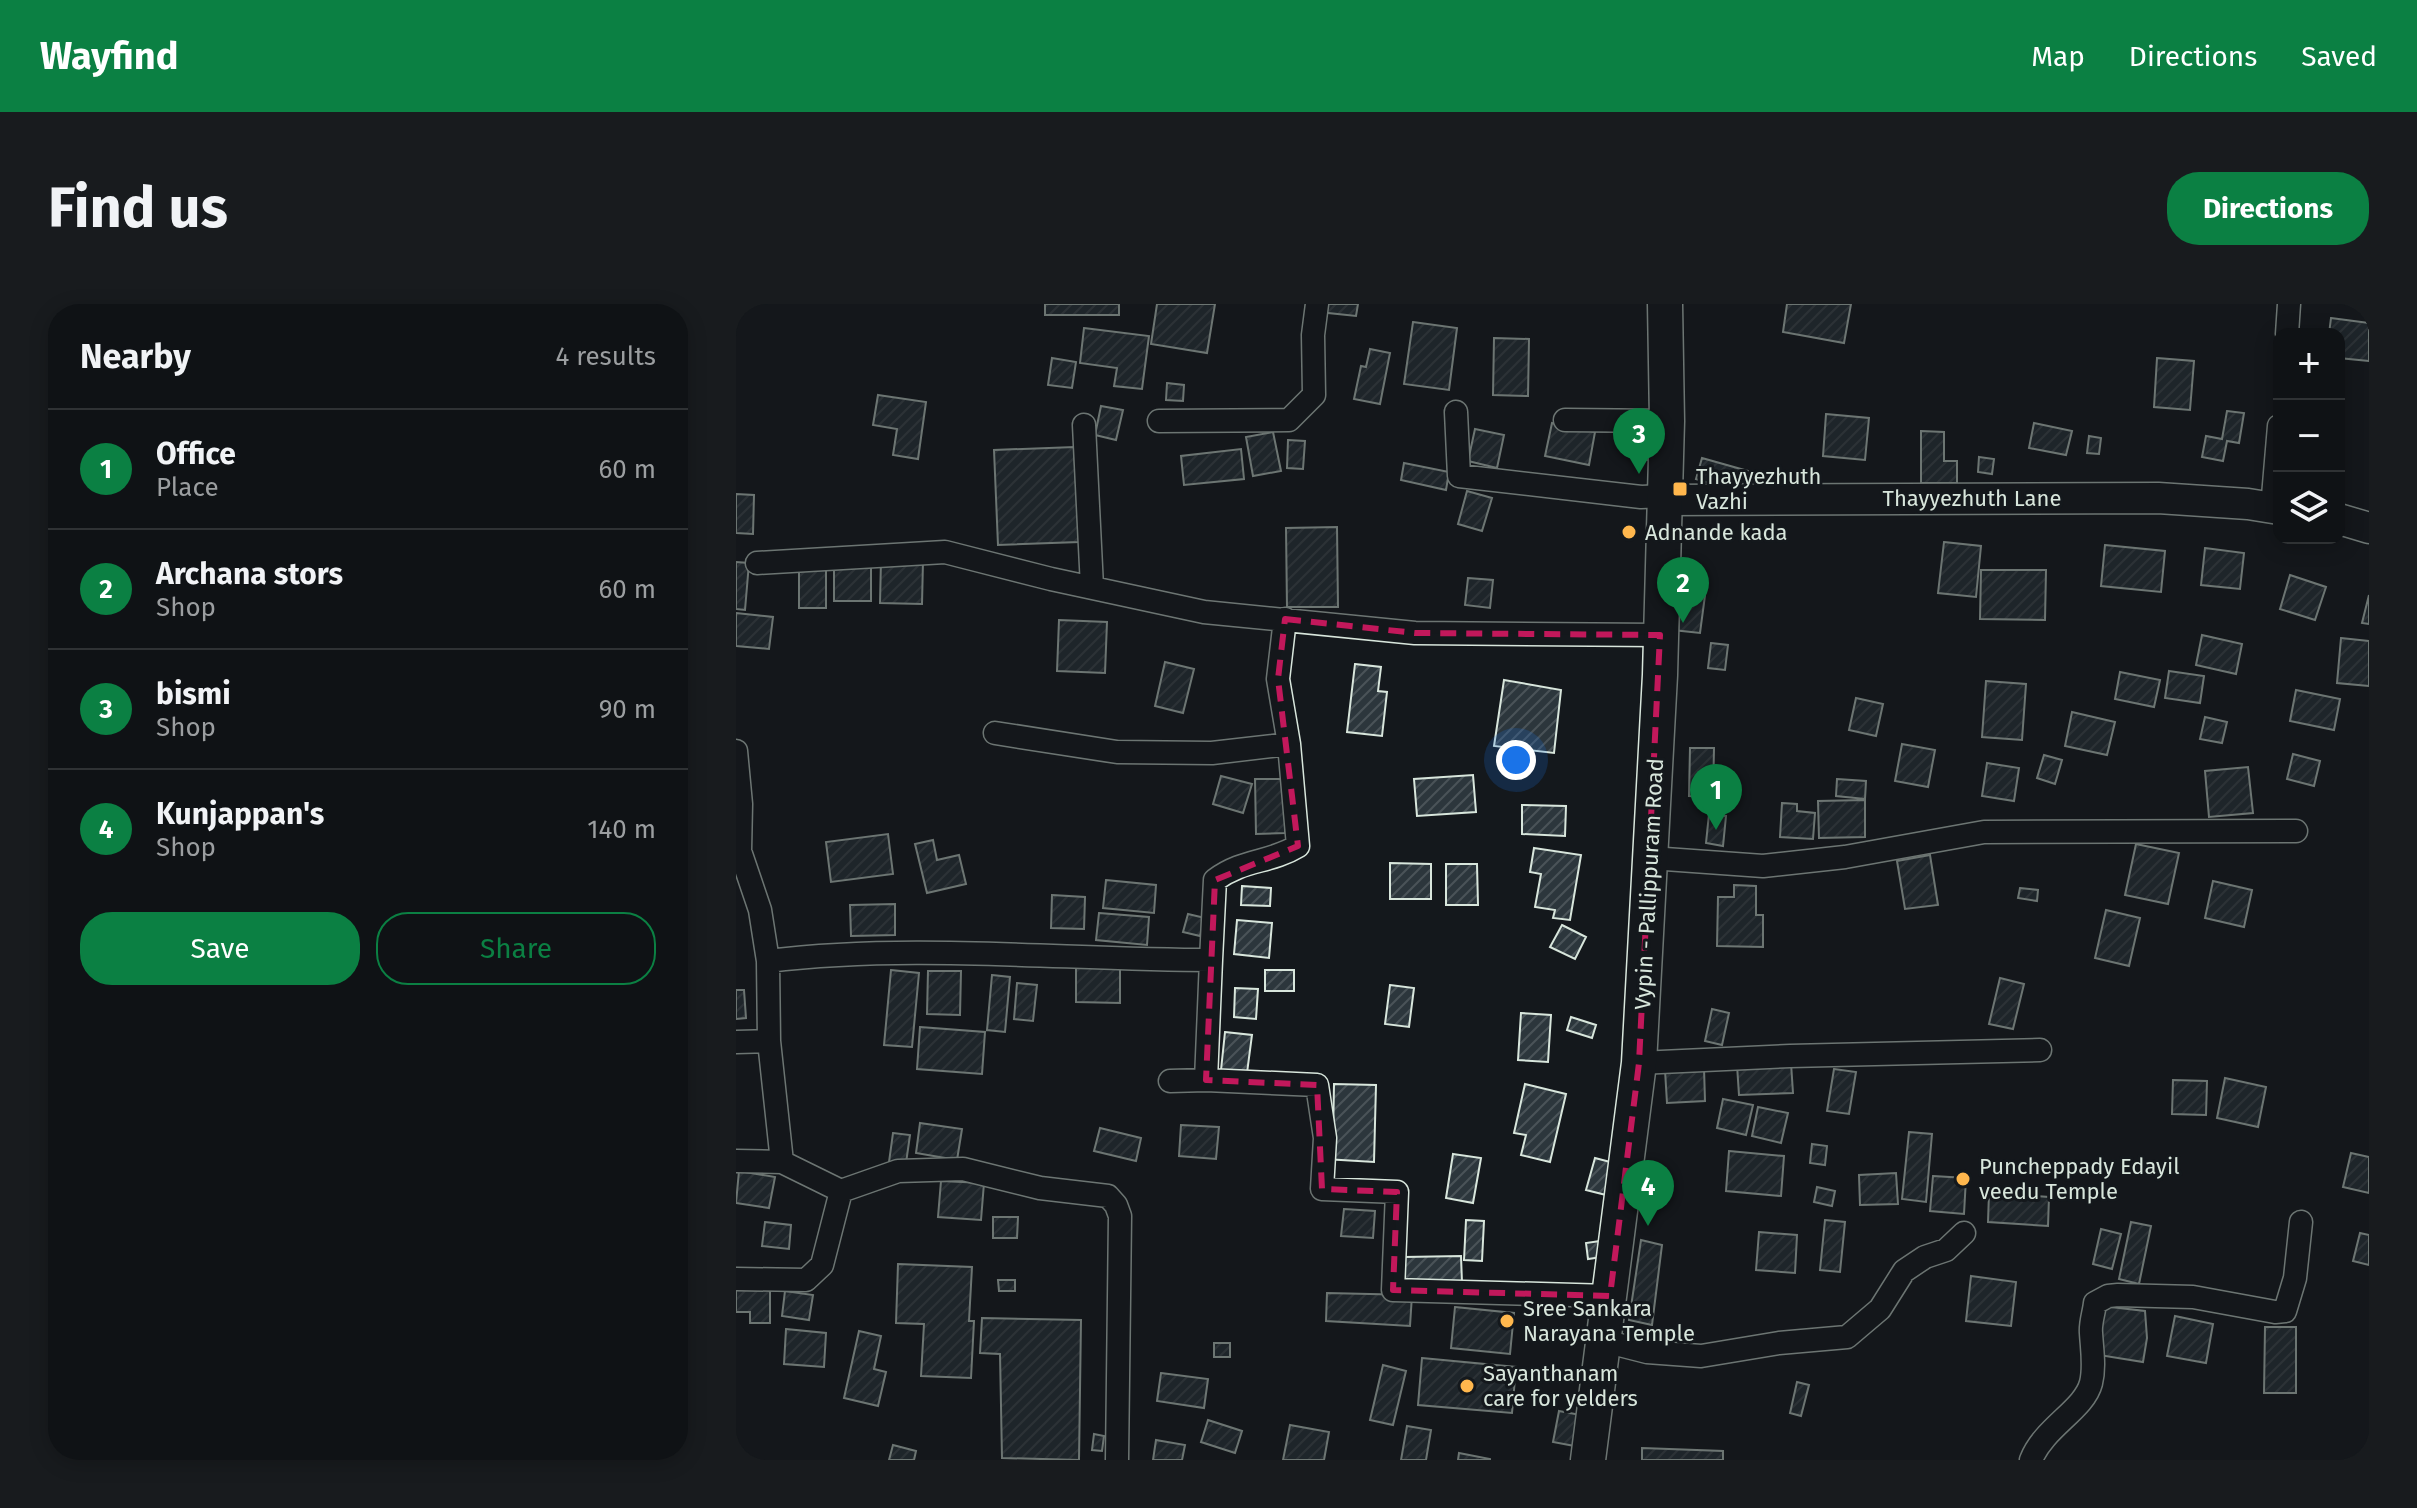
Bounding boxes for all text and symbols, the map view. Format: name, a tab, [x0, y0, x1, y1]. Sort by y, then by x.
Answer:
text: Wayfind	[40, 33, 178, 79]
text: Map	[2031, 40, 2085, 73]
text: Directions	[2129, 40, 2257, 73]
text: Saved	[2301, 40, 2377, 73]
button: Directions	[2167, 172, 2369, 245]
text: Find us	[48, 175, 228, 242]
map controls	[2273, 328, 2345, 544]
button: +	[2273, 328, 2345, 400]
text: Nearby	[80, 336, 191, 377]
text: 4 results	[555, 341, 656, 372]
button: −	[2273, 400, 2345, 472]
pin: 3	[1613, 408, 1665, 474]
text: Office	[156, 436, 236, 472]
text: 1	[100, 454, 112, 485]
text: 60 m	[598, 454, 656, 485]
place label: Thayyezhuth Vazhi	[1696, 463, 1821, 515]
text: Place	[156, 472, 219, 503]
button: layers	[2273, 472, 2345, 544]
marker: Thayyezhuth Vazhi	[1671, 480, 1689, 498]
street label: Thayyezhuth Lane	[1883, 485, 2061, 512]
place label: Adnande kada	[1645, 519, 1788, 546]
marker: Adnande kada	[1620, 523, 1638, 541]
text: Archana stors	[156, 556, 343, 592]
pin: 2	[1657, 557, 1709, 623]
text: 2	[99, 574, 113, 605]
text: 60 m	[598, 574, 656, 605]
text: Shop	[156, 592, 216, 623]
text: bismi	[156, 676, 231, 712]
text: 3	[99, 694, 113, 725]
text: 90 m	[599, 694, 656, 725]
text: Shop	[156, 712, 216, 743]
your location	[1496, 740, 1536, 780]
street label: Vypin - Pallippuram Road	[1629, 757, 1669, 1011]
pin: 1	[1690, 764, 1742, 830]
text: Kunjappan's	[156, 796, 324, 832]
text: 4	[99, 814, 113, 845]
text: 140 m	[587, 814, 656, 845]
text: Shop	[156, 832, 216, 863]
button: Save	[80, 912, 360, 985]
button: Share	[376, 912, 656, 985]
place label: Puncheppady Edayil veedu Temple	[1979, 1153, 2180, 1205]
pin: 4	[1622, 1160, 1674, 1226]
marker: Puncheppady Edayil veedu Temple	[1954, 1170, 1972, 1188]
place label: Sree Sankara Narayana Temple	[1523, 1295, 1695, 1347]
marker: Sree Sankara Narayana Temple	[1498, 1312, 1516, 1330]
place label: Sayanthanam care for yelders	[1483, 1360, 1638, 1412]
marker: Sayanthanam care for yelders	[1458, 1377, 1476, 1395]

